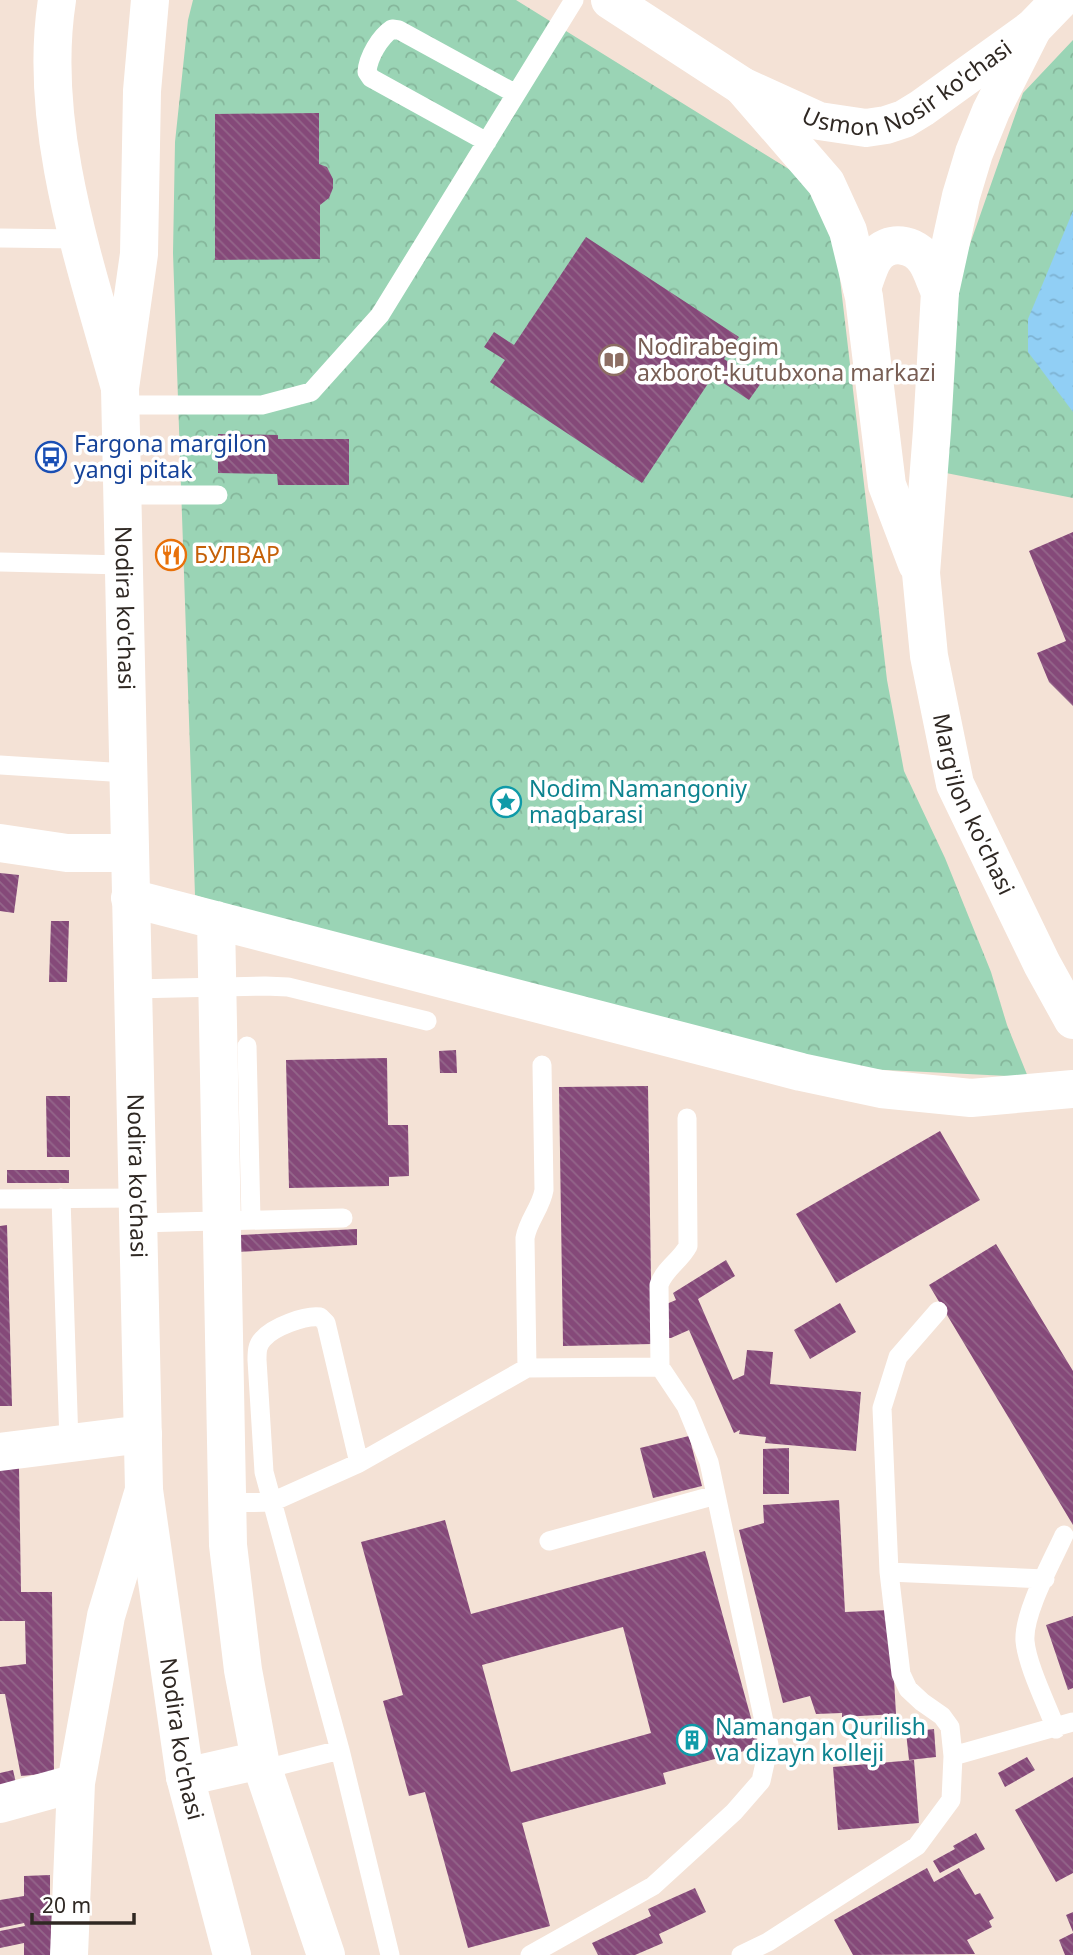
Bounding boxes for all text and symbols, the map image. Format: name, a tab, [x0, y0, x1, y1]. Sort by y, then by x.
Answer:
street label: Usmon Nosir ko'chasi	[797, 32, 1018, 143]
place label: Nodirabegim axborot-kutubxona markazi	[637, 330, 936, 388]
library icon: Nodirabegim axborot-kutubxona markazi	[597, 343, 631, 377]
place label: Fargona margilon yangi pitak	[74, 427, 267, 485]
bus stop icon: Fargona margilon yangi pitak	[34, 440, 68, 474]
street label: Nodira ko'chasi	[108, 525, 144, 690]
restaurant icon: БУЛВАР	[154, 538, 188, 572]
place label: БУЛВАР	[194, 538, 280, 570]
street label: Marg'ilon ko'chasi	[926, 710, 1023, 900]
place label: Nodim Namangoniy maqbarasi	[529, 772, 747, 830]
place icon: Nodim Namangoniy maqbarasi	[489, 785, 523, 819]
street label: Nodira ko'chasi	[120, 1093, 156, 1258]
street label: Nodira ko'chasi	[153, 1655, 213, 1823]
place label: Namangan Qurilish va dizayn kolleji	[715, 1710, 926, 1768]
building icon: Namangan Qurilish va dizayn kolleji	[675, 1723, 709, 1757]
scale bar	[32, 1882, 133, 1926]
text: 20 m	[42, 1891, 91, 1919]

